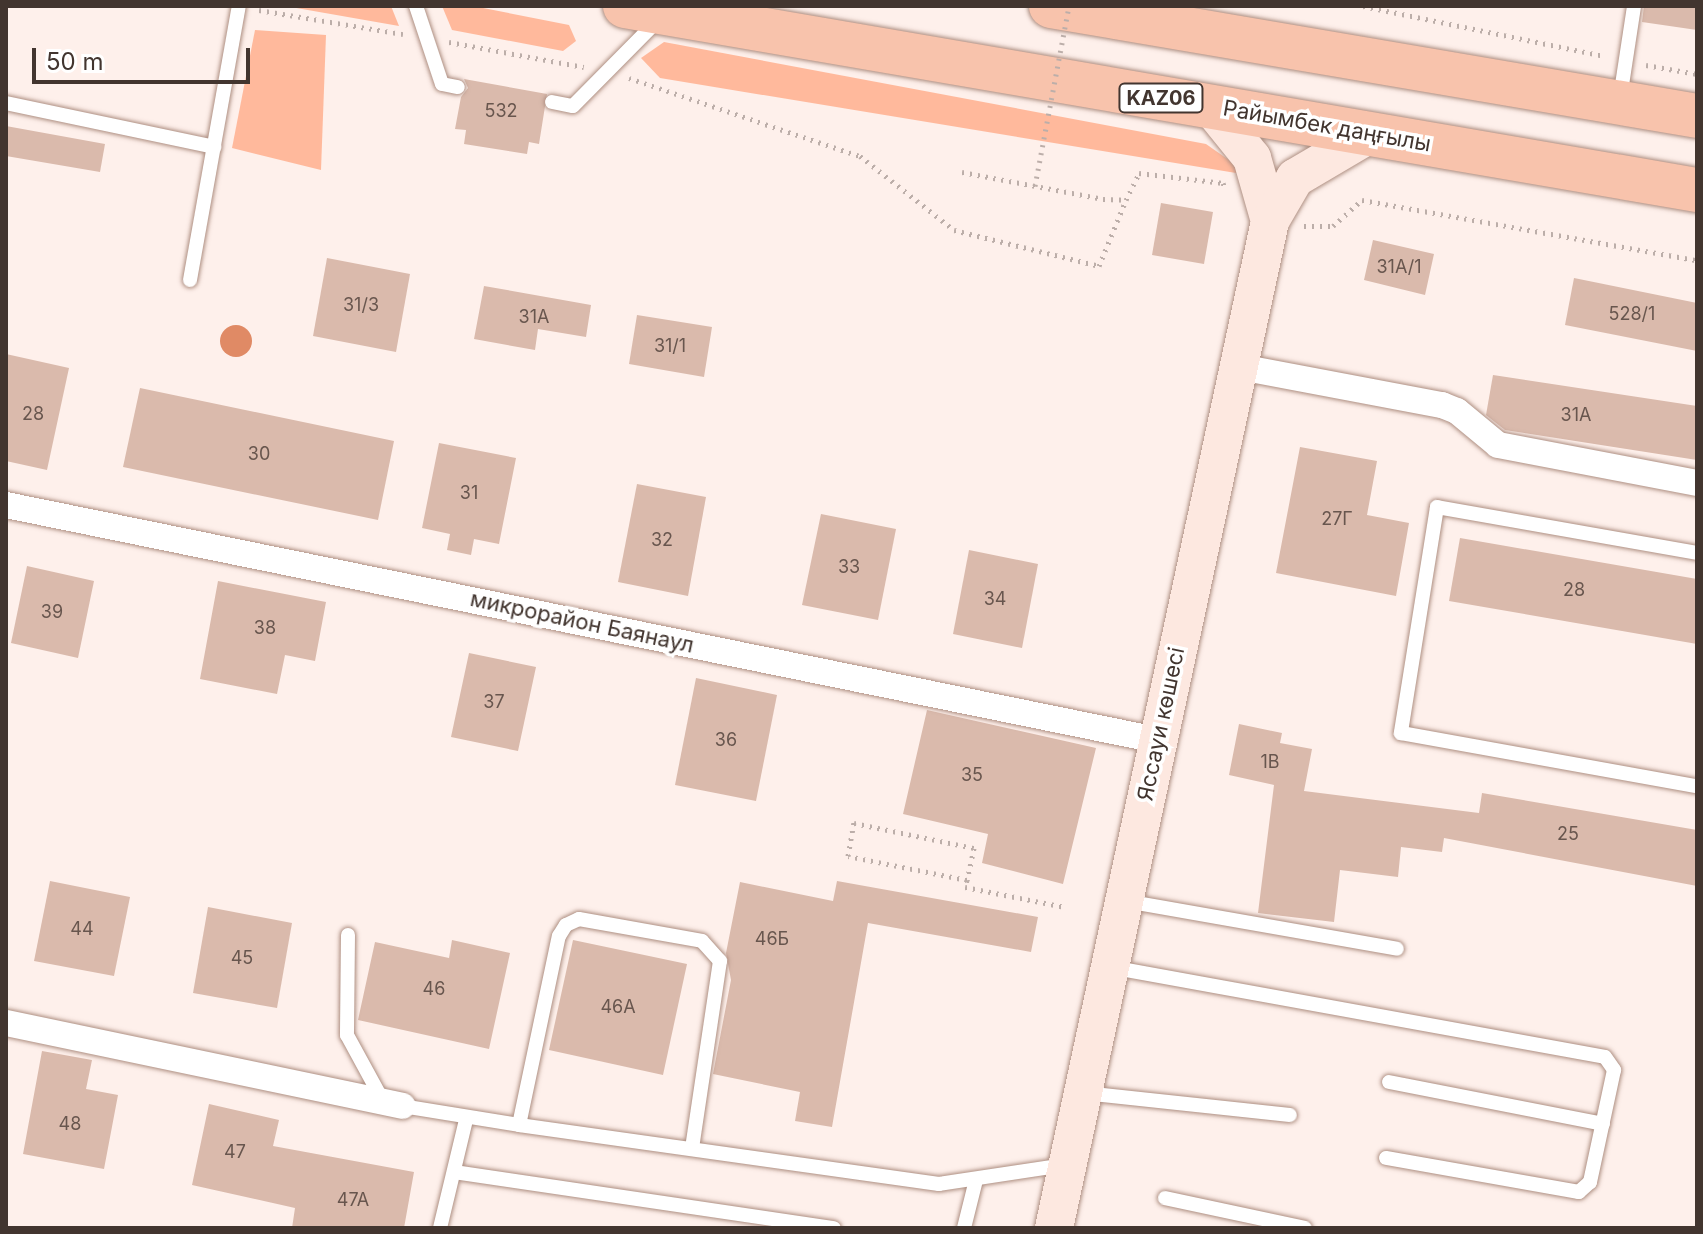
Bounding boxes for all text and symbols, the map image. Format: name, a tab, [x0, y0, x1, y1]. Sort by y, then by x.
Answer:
scale bar	[36, 32, 254, 82]
text: 50 m	[46, 47, 104, 76]
road number: KАZ06	[1117, 82, 1205, 114]
street label: Райымбек даңғылы	[1221, 95, 1433, 157]
house number: 532	[484, 100, 518, 122]
house number: 31А/1	[1376, 256, 1422, 278]
house number: 31/3	[343, 294, 379, 316]
house number: 528/1	[1609, 303, 1655, 325]
house number: 31А	[519, 306, 549, 328]
house number: 31/1	[654, 335, 686, 357]
house number: 28	[22, 403, 44, 425]
house number: 31А	[1561, 404, 1591, 426]
house number: 30	[248, 443, 270, 465]
house number: 31	[460, 482, 478, 504]
house number: 27Г	[1321, 508, 1353, 530]
house number: 32	[651, 529, 673, 551]
house number: 33	[838, 556, 860, 578]
house number: 28	[1563, 579, 1585, 601]
street label: микрорайон Баянаул	[468, 585, 696, 659]
house number: 34	[984, 588, 1006, 610]
house number: 39	[41, 601, 63, 623]
house number: 38	[254, 617, 276, 639]
street label: Яссауи көшесі	[1132, 645, 1190, 803]
house number: 37	[483, 691, 505, 713]
house number: 36	[715, 729, 737, 751]
house number: 1В	[1260, 751, 1280, 773]
house number: 35	[961, 764, 983, 786]
house number: 25	[1557, 823, 1579, 845]
house number: 44	[70, 918, 94, 940]
house number: 46Б	[755, 928, 789, 950]
house number: 45	[231, 947, 253, 969]
house number: 46	[423, 978, 445, 1000]
house number: 46А	[600, 996, 636, 1018]
house number: 48	[59, 1113, 81, 1135]
house number: 47	[224, 1141, 246, 1163]
house number: 47А	[337, 1189, 369, 1211]

